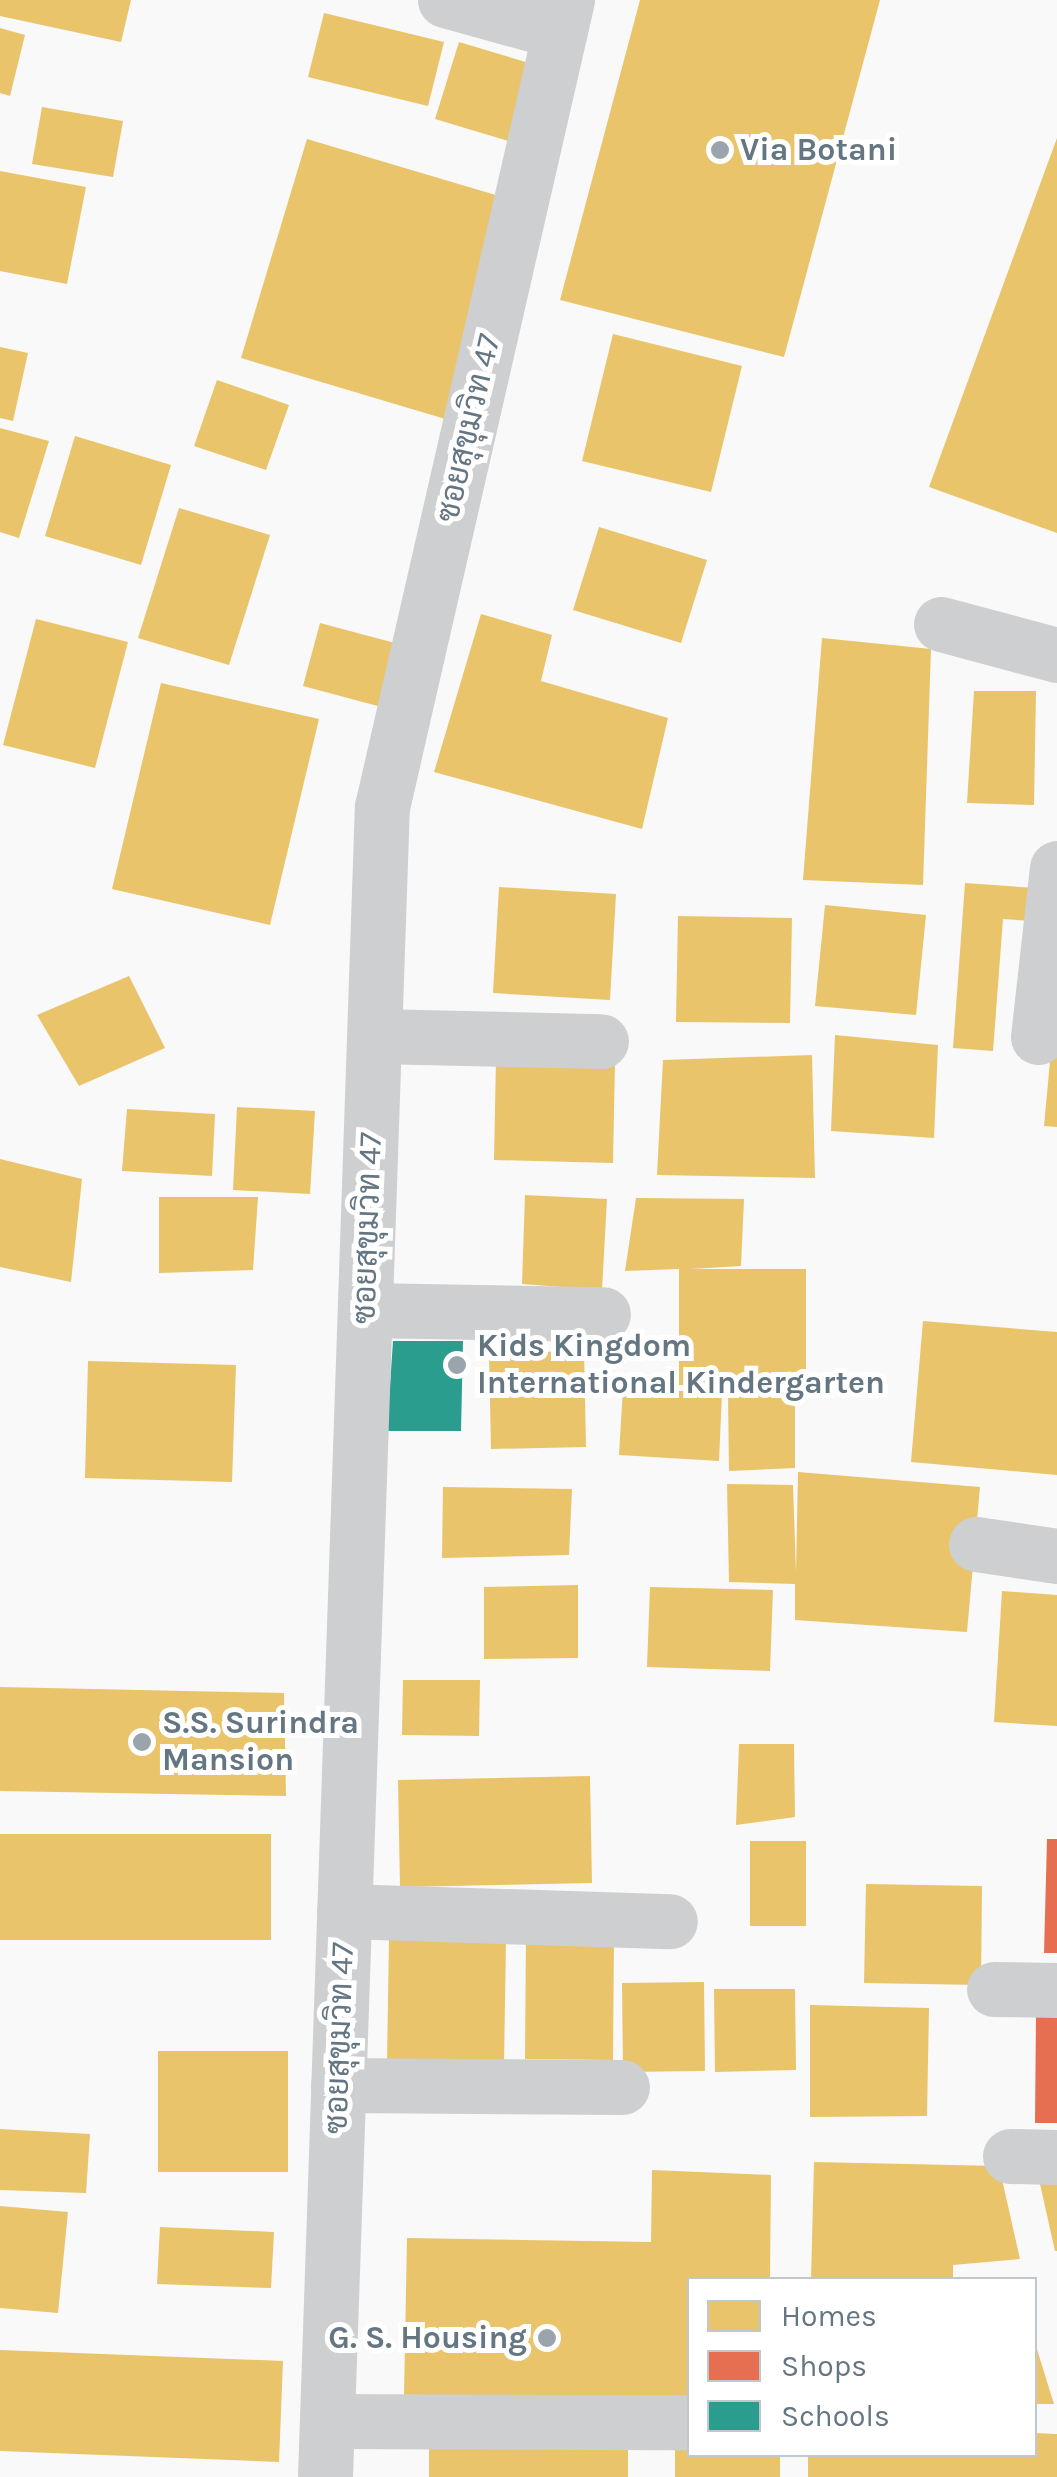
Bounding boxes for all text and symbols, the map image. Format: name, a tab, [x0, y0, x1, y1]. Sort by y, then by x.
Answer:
place label: Via Botani	[740, 131, 897, 169]
marker: Via Botani	[709, 139, 731, 161]
street label: ซอยสุขุมวิท 47	[429, 330, 509, 526]
street label: ซอยสุขุมวิท 47	[345, 1131, 391, 1325]
place label: Kids Kingdom International Kindergarten	[477, 1328, 885, 1403]
marker: Kids Kingdom International Kindergarten	[446, 1354, 468, 1376]
place label: S.S. Surindra Mansion	[162, 1705, 359, 1780]
marker: S.S. Surindra Mansion	[131, 1731, 153, 1753]
street label: ซอยสุขุมวิท 47	[317, 1941, 363, 2135]
legend	[687, 2277, 1037, 2457]
text: Homes	[781, 2298, 877, 2334]
place label: G. S. Housing	[328, 2319, 527, 2357]
marker: G. S. Housing	[536, 2327, 558, 2349]
text: Shops	[781, 2348, 867, 2384]
text: Schools	[781, 2398, 890, 2434]

